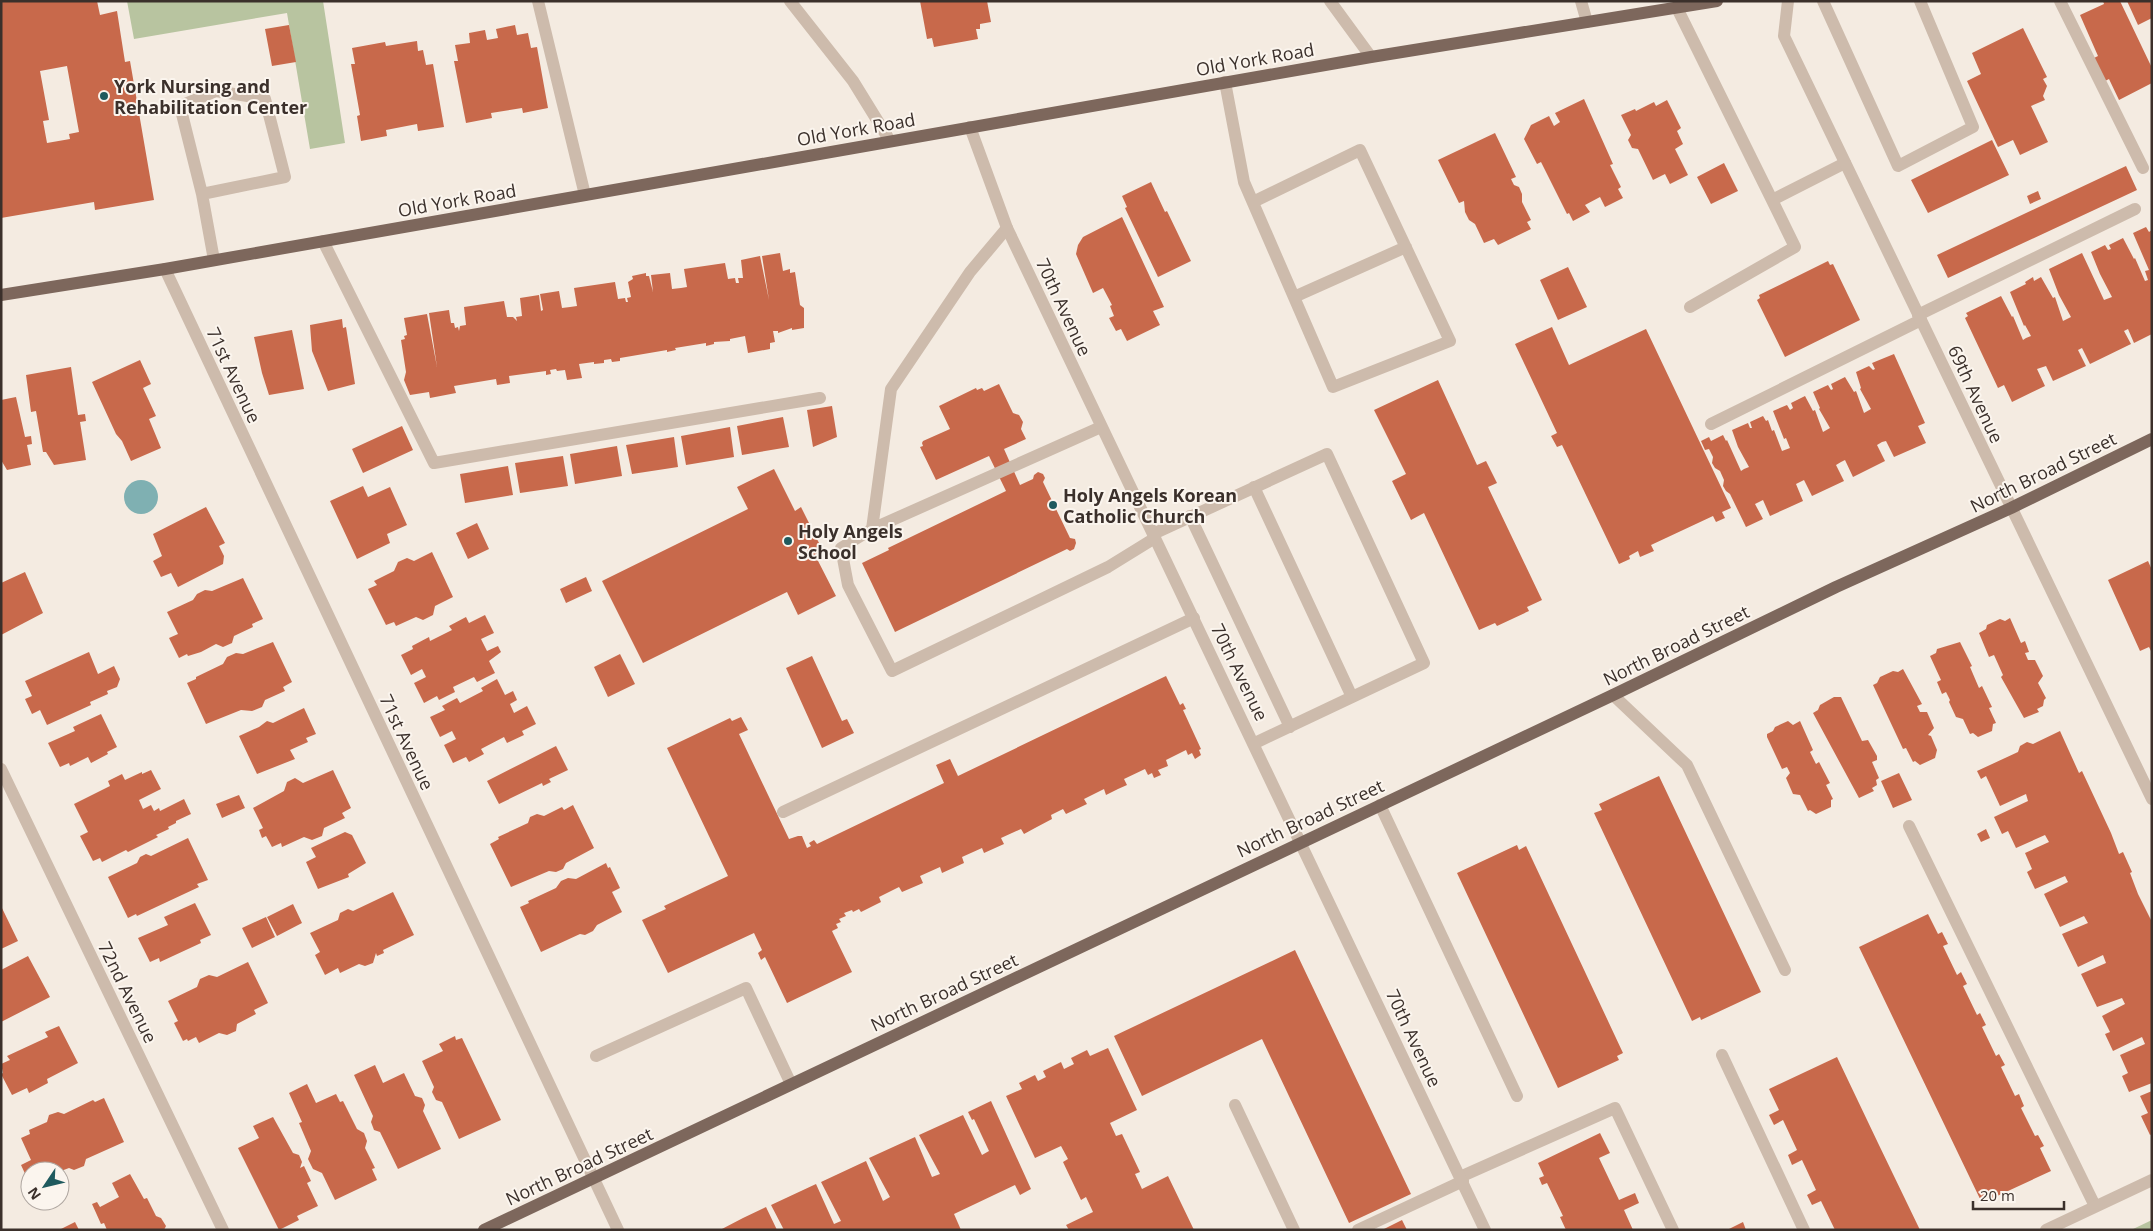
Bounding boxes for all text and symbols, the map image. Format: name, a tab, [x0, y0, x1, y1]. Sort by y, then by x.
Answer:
street label: Old York Road	[1194, 37, 1316, 81]
place label: York Nursing and Rehabilitation Center	[114, 74, 307, 119]
marker: York Nursing and Rehabilitation Center	[98, 90, 110, 102]
street label: Old York Road	[795, 107, 917, 151]
street label: Old York Road	[396, 178, 518, 222]
street label: 70th Avenue	[1031, 254, 1097, 360]
street label: 71st Avenue	[201, 323, 267, 427]
street label: 69th Avenue	[1943, 341, 2009, 447]
street label: North Broad Street	[1966, 426, 2120, 518]
place label: Holy Angels Korean Catholic Church	[1063, 483, 1237, 528]
marker: Holy Angels Korean Catholic Church	[1047, 499, 1059, 511]
place label: Holy Angels School	[798, 519, 903, 564]
marker: Holy Angels School	[782, 535, 794, 547]
street label: North Broad Street	[1599, 599, 1753, 691]
street label: 70th Avenue	[1206, 619, 1274, 725]
street label: 71st Avenue	[374, 690, 440, 794]
street label: North Broad Street	[1233, 773, 1387, 863]
street label: 72nd Avenue	[93, 937, 163, 1047]
street label: North Broad Street	[867, 947, 1021, 1037]
street label: 70th Avenue	[1381, 985, 1447, 1091]
street label: North Broad Street	[502, 1121, 656, 1211]
north arrow	[20, 1161, 70, 1211]
scale bar	[1973, 1178, 2064, 1210]
text: N	[23, 1184, 45, 1204]
text: 20 m	[1980, 1185, 2015, 1205]

